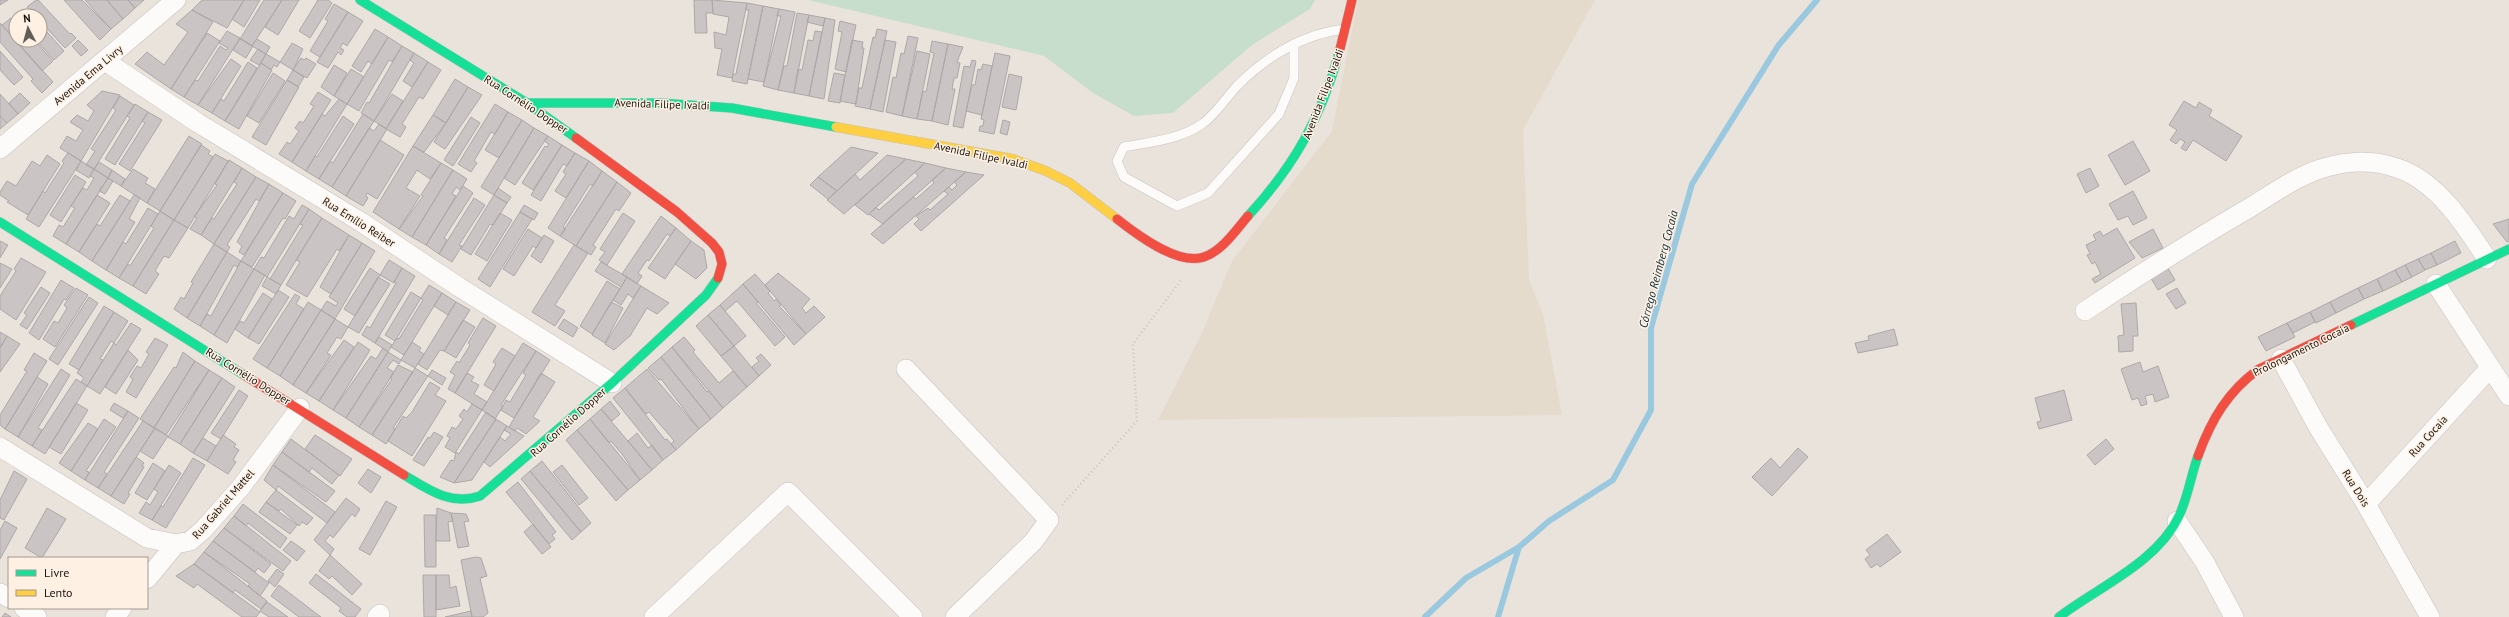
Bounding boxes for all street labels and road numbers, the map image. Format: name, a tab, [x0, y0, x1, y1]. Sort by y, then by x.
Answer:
street label: Avenida Ema Livry	[51, 41, 126, 108]
street label: Avenida Filipe Ivaldi	[1299, 47, 1347, 141]
street label: Rua Cornélio Dopper	[481, 72, 571, 136]
street label: Avenida Filipe Ivaldi	[614, 95, 710, 113]
street label: Avenida Filipe Ivaldi	[933, 138, 1029, 172]
street label: Rua Emílio Reiber	[320, 194, 398, 250]
street label: Prolongamento Cocaia	[2251, 321, 2351, 379]
street label: Rua Cornélio Dopper	[203, 344, 293, 408]
street label: Rua Cornélio Dopper	[527, 384, 609, 460]
street label: Rua Cocaia	[2406, 412, 2450, 460]
street label: Rua Gabriel Mattel	[189, 466, 258, 542]
street label: Rua Dois	[2339, 467, 2373, 510]

